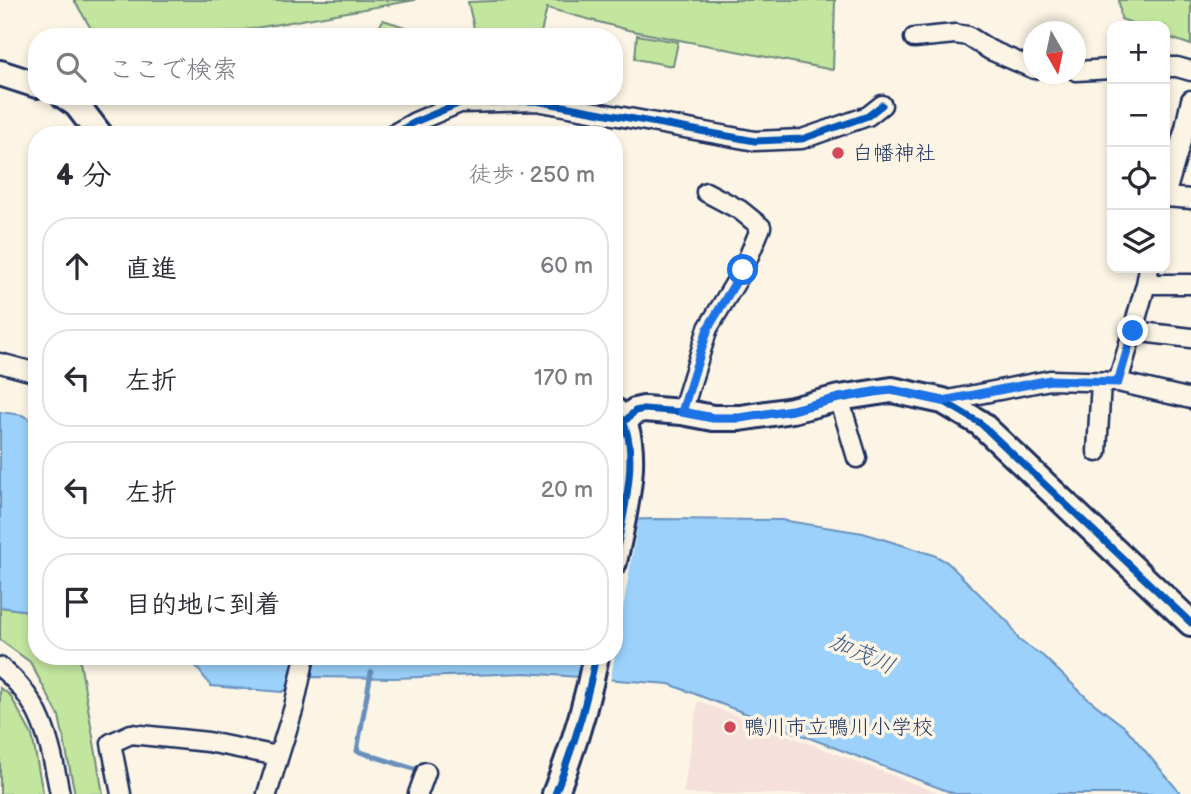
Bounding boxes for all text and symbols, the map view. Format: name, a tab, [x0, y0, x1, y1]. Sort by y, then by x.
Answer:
north arrow	[1023, 21, 1086, 84]
map controls	[1107, 21, 1170, 273]
button: +	[1107, 21, 1170, 84]
search box	[28, 28, 623, 105]
icon: search	[52, 48, 90, 86]
text: ここで検索	[108, 55, 238, 86]
button: −	[1107, 84, 1170, 147]
place label: 白幡神社	[852, 141, 936, 166]
marker: 白幡神社	[830, 145, 846, 161]
button: locate	[1107, 147, 1170, 210]
text: 4 分	[56, 158, 112, 194]
text: 徒歩 · 250 m	[468, 161, 595, 189]
button: layers	[1107, 210, 1170, 273]
icon: ahead	[58, 247, 96, 285]
text: 60 m	[540, 252, 593, 280]
text: 直進	[125, 254, 177, 285]
route start	[727, 254, 758, 285]
route end	[1117, 315, 1148, 346]
icon: left	[58, 359, 96, 397]
text: 170 m	[534, 364, 593, 392]
text: 左折	[125, 366, 177, 397]
icon: left	[58, 471, 96, 509]
text: 20 m	[541, 476, 593, 504]
text: 左折	[125, 478, 177, 509]
icon: arrive	[58, 583, 96, 621]
text: 目的地に到着	[125, 590, 281, 621]
water label: 加茂川	[825, 627, 899, 681]
place label: 鴨川市立鴨川小学校	[744, 715, 933, 740]
marker: 鴨川市立鴨川小学校	[722, 719, 738, 735]

